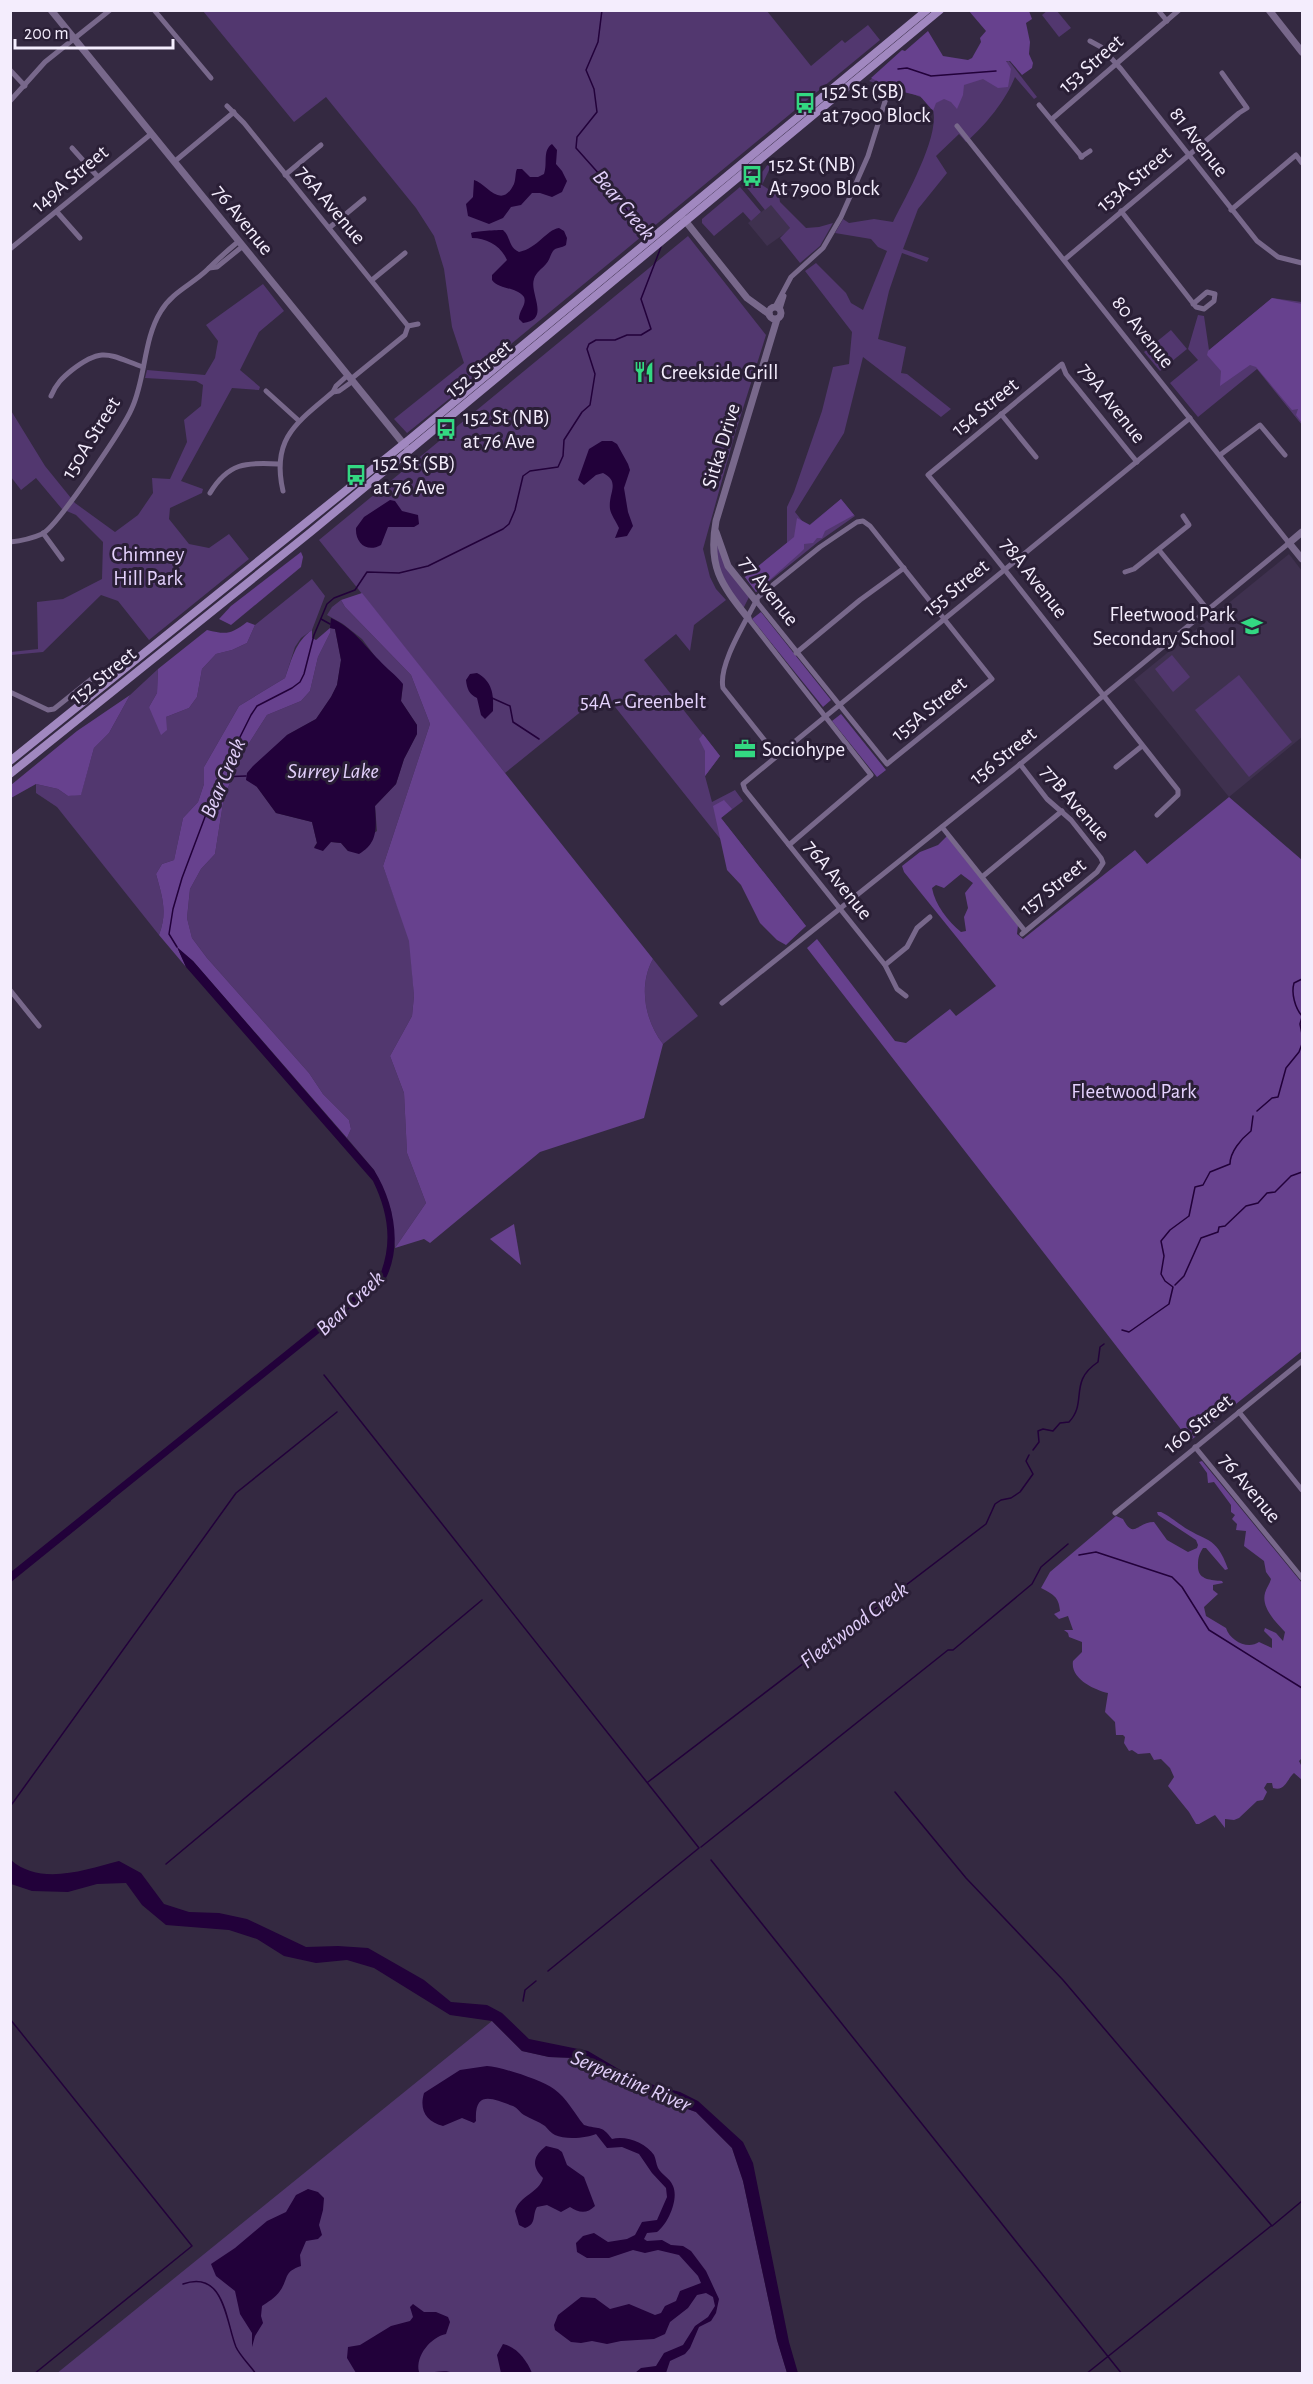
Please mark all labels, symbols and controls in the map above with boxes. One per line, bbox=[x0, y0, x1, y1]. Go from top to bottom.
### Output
scale bar bbox=[15, 12, 172, 50]
text: 200 m bbox=[24, 25, 69, 43]
street label: 153 Street bbox=[1055, 30, 1127, 97]
place label: 152 St (SB) at 7900 Block bbox=[822, 81, 931, 126]
bus stop icon: 152 St (SB) at 7900 Block bbox=[793, 91, 817, 115]
street label: 81 Avenue bbox=[1166, 103, 1232, 181]
street label: 149A Street bbox=[28, 141, 112, 217]
street label: 153A Street bbox=[1093, 142, 1175, 216]
place label: 152 St (NB) At 7900 Block bbox=[769, 154, 880, 199]
street label: 76A Avenue bbox=[292, 162, 370, 248]
bus stop icon: 152 St (NB) At 7900 Block bbox=[740, 164, 764, 188]
water label: Bear Creek bbox=[589, 166, 659, 244]
street label: 76 Avenue bbox=[209, 181, 277, 259]
street label: 80 Avenue bbox=[1108, 292, 1178, 372]
street label: 152 Street bbox=[442, 336, 516, 402]
street label: 79A Avenue bbox=[1074, 359, 1150, 447]
restaurant icon: Creekside Grill bbox=[632, 360, 656, 384]
place label: Creekside Grill bbox=[661, 362, 779, 383]
street label: 154 Street bbox=[948, 374, 1023, 440]
street label: 150A Street bbox=[58, 393, 124, 483]
street label: Sitka Drive bbox=[698, 401, 744, 491]
place label: 152 St (NB) at 76 Ave bbox=[463, 407, 550, 452]
bus stop icon: 152 St (NB) at 76 Ave bbox=[434, 417, 458, 441]
place label: 152 St (SB) at 76 Ave bbox=[373, 453, 456, 498]
bus stop icon: 152 St (SB) at 76 Ave bbox=[344, 463, 368, 487]
street label: 78A Avenue bbox=[996, 534, 1072, 622]
park label: Chimney Hill Park bbox=[112, 544, 185, 589]
street label: 77 Avenue bbox=[735, 552, 803, 630]
street label: 155 Street bbox=[919, 555, 993, 621]
place label: Fleetwood Park Secondary School bbox=[1093, 604, 1235, 649]
school or university icon: Fleetwood Park Secondary School bbox=[1240, 614, 1264, 638]
street label: 152 Street bbox=[66, 643, 140, 709]
street label: 155A Street bbox=[887, 672, 971, 745]
park label: 54A - Greenbelt bbox=[580, 691, 706, 712]
street label: 156 Street bbox=[966, 723, 1040, 789]
water label: Bear Creek bbox=[196, 735, 250, 821]
office icon: Sociohype bbox=[733, 737, 757, 761]
place label: Sociohype bbox=[762, 739, 845, 760]
water label: Surrey Lake bbox=[287, 760, 379, 782]
street label: 77B Avenue bbox=[1036, 761, 1114, 845]
street label: 76A Avenue bbox=[800, 836, 876, 924]
street label: 157 Street bbox=[1016, 854, 1090, 920]
park label: Fleetwood Park bbox=[1071, 1081, 1197, 1102]
water label: Bear Creek bbox=[312, 1266, 388, 1340]
street label: 160 Street bbox=[1160, 1390, 1236, 1458]
street label: 76 Avenue bbox=[1215, 1449, 1285, 1527]
water label: Fleetwood Creek bbox=[796, 1578, 912, 1672]
water label: Serpentine River bbox=[568, 2046, 695, 2117]

